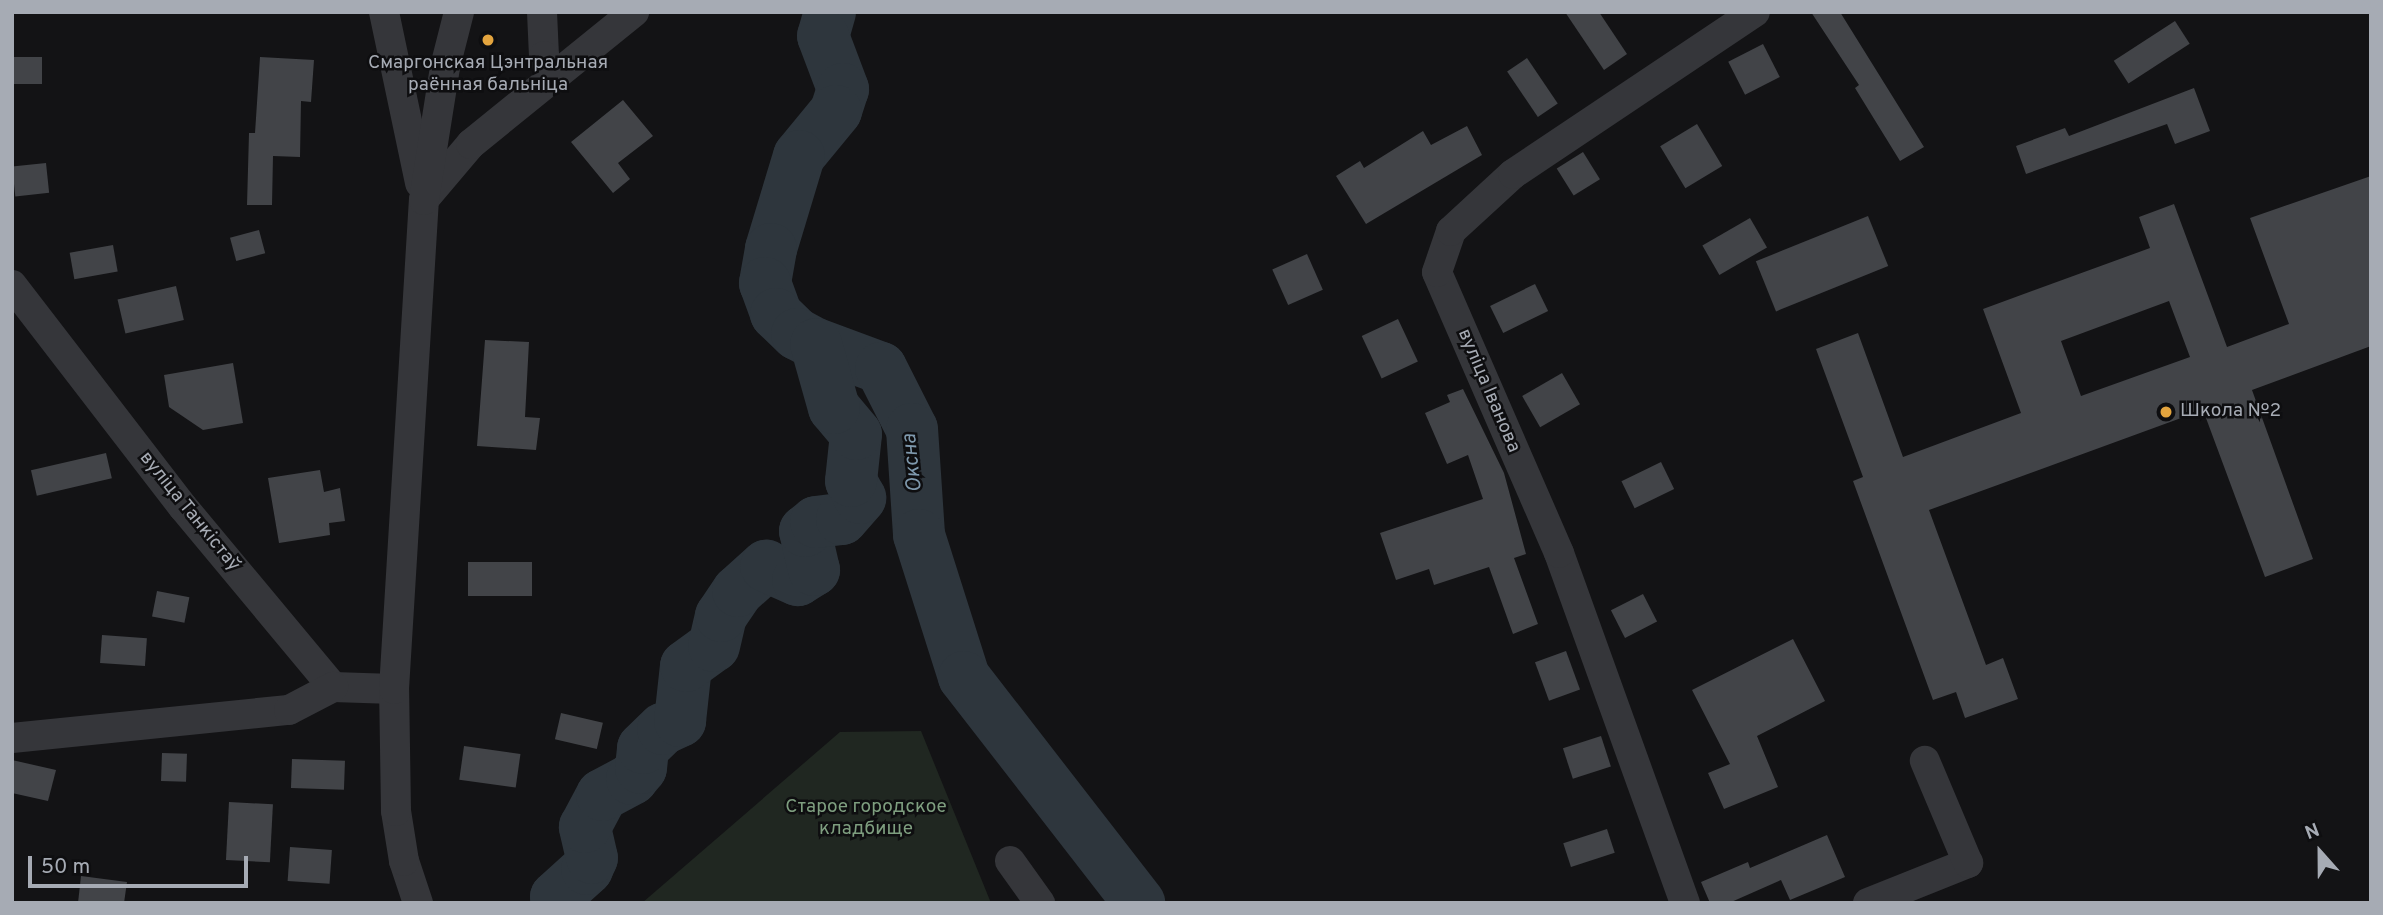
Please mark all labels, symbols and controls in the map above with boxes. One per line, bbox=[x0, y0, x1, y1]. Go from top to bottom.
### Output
marker: Смаргонская Цэнтральная раённая бальніца bbox=[478, 30, 498, 50]
place label: Смаргонская Цэнтральная раённая бальніца bbox=[368, 53, 608, 97]
street label: вуліца Іванова bbox=[1452, 326, 1524, 456]
place label: Школа №2 bbox=[2180, 401, 2281, 423]
marker: Школа №2 bbox=[2158, 404, 2174, 420]
water label: Оксна bbox=[897, 432, 929, 494]
street label: вуліца Танкістаў bbox=[133, 447, 245, 577]
park label: Старое городское кладбище bbox=[785, 797, 947, 841]
north arrow bbox=[2285, 817, 2355, 887]
text: N bbox=[2302, 819, 2323, 846]
scale bar bbox=[32, 842, 252, 886]
text: 50 m bbox=[41, 854, 90, 881]

